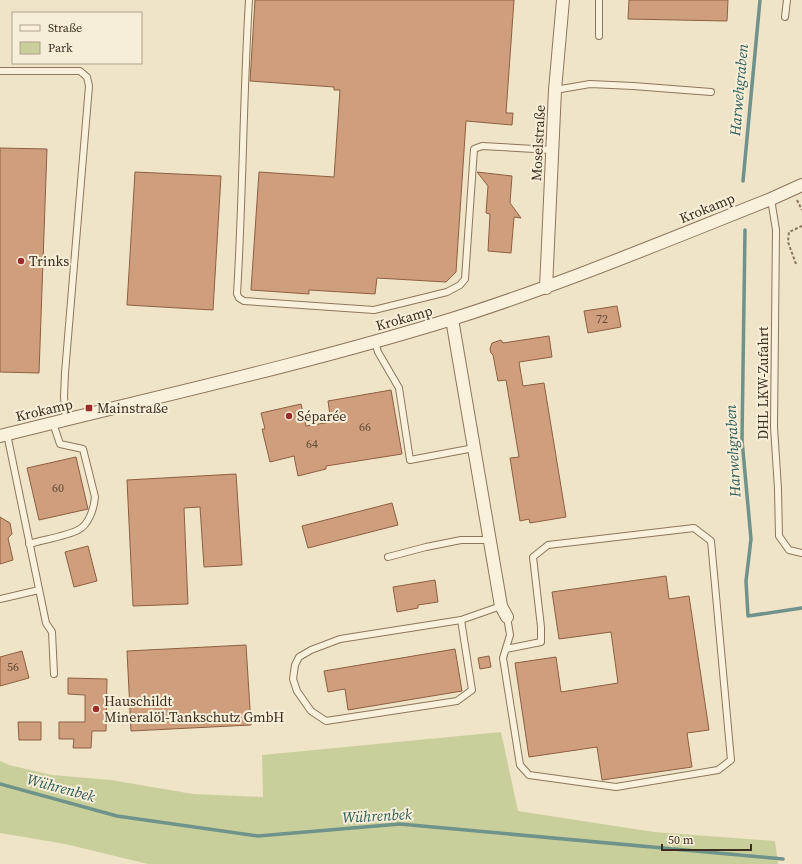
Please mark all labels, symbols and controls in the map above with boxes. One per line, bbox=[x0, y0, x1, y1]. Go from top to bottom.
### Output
legend bbox=[12, 12, 142, 64]
text: Straße bbox=[48, 20, 82, 36]
text: Park bbox=[48, 40, 73, 56]
water label: Harwehgraben bbox=[724, 42, 753, 138]
street label: Moselstraße bbox=[526, 104, 550, 182]
street label: Krokamp bbox=[676, 188, 738, 228]
place label: Trinks bbox=[29, 251, 69, 271]
marker: Trinks bbox=[16, 256, 26, 266]
street label: Krokamp bbox=[373, 300, 435, 336]
house number: 72 bbox=[596, 311, 608, 327]
street label: DHL LKW-Zufahrt bbox=[753, 326, 773, 440]
street label: Krokamp bbox=[14, 394, 74, 426]
place label: Mainstraße bbox=[97, 398, 168, 418]
marker: Mainstraße bbox=[84, 403, 94, 413]
water label: Harwehgraben bbox=[720, 404, 745, 499]
place label: Séparée bbox=[297, 406, 346, 426]
marker: Séparée bbox=[284, 411, 294, 421]
house number: 66 bbox=[359, 419, 371, 435]
house number: 64 bbox=[306, 436, 318, 452]
house number: 60 bbox=[52, 480, 64, 496]
house number: 56 bbox=[7, 659, 19, 675]
place label: Hauschildt Mineralöl-Tankschutz GmbH bbox=[104, 691, 284, 727]
marker: Hauschildt Mineralöl-Tankschutz GmbH bbox=[91, 704, 101, 714]
water label: Wührenbek bbox=[25, 768, 98, 807]
water label: Wührenbek bbox=[342, 803, 413, 828]
scale bar bbox=[662, 826, 751, 852]
text: 50 m bbox=[668, 832, 694, 848]

